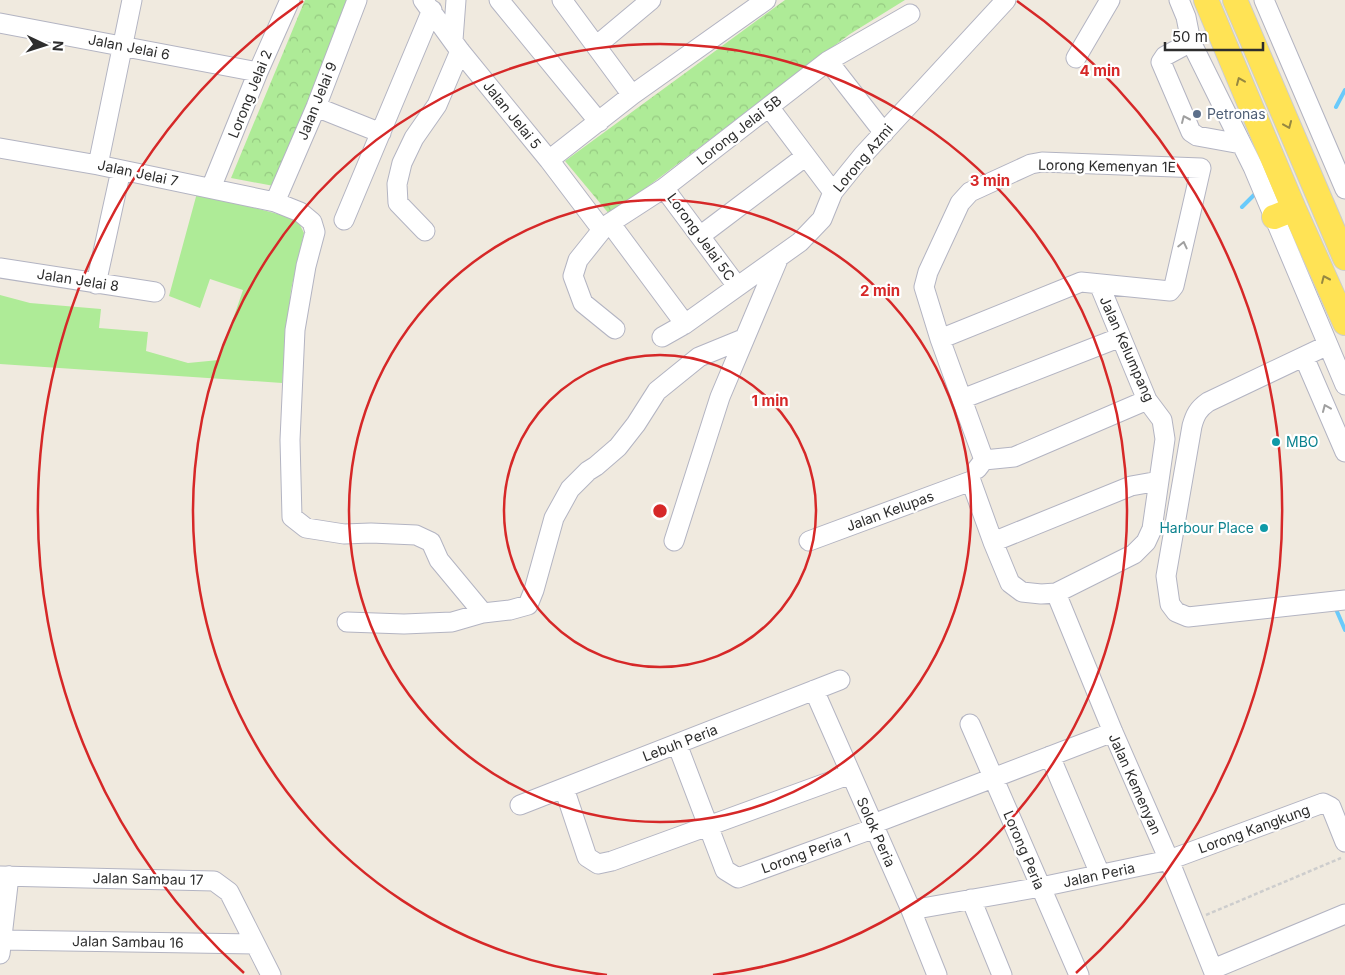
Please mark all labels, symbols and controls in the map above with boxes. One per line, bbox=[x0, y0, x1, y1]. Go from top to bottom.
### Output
north arrow bbox=[20, 20, 70, 70]
scale bar bbox=[1165, 20, 1262, 52]
text: 50 m bbox=[1172, 27, 1208, 46]
street label: Jalan Jelai 6 bbox=[87, 30, 171, 63]
text: N bbox=[50, 40, 67, 52]
street label: Lorong Jelai 2 bbox=[224, 47, 275, 140]
street label: Jalan Jelai 9 bbox=[293, 59, 340, 142]
text: 4 min bbox=[1080, 61, 1120, 80]
street label: Jalan Jelai 5 bbox=[480, 77, 545, 152]
one-way arrow bbox=[1236, 77, 1247, 86]
street label: Lorong Jelai 5B bbox=[693, 91, 784, 168]
place label: Petronas bbox=[1207, 105, 1266, 122]
marker: Petronas bbox=[1191, 108, 1203, 120]
one-way arrow bbox=[1181, 115, 1192, 124]
street label: Lorong Azmi bbox=[829, 120, 896, 195]
one-way arrow bbox=[1282, 120, 1293, 129]
street label: Jalan Jelai 7 bbox=[96, 156, 180, 189]
street label: Lorong Kemenyan 1E bbox=[1038, 156, 1176, 175]
text: 3 min bbox=[970, 171, 1010, 190]
street label: Lorong Jelai 5C bbox=[664, 190, 739, 284]
one-way arrow bbox=[1177, 240, 1188, 249]
street label: Jalan Jelai 8 bbox=[36, 265, 120, 294]
one-way arrow bbox=[1321, 275, 1332, 284]
text: 2 min bbox=[860, 281, 900, 300]
street label: Jalan Kelumpang bbox=[1097, 293, 1158, 404]
text: 1 min bbox=[751, 391, 789, 410]
one-way arrow bbox=[1321, 404, 1332, 413]
place label: MBO bbox=[1286, 433, 1319, 450]
marker: MBO bbox=[1270, 436, 1282, 448]
street label: Jalan Kelupas bbox=[844, 487, 936, 534]
centre of rings bbox=[651, 502, 669, 520]
place label: Harbour Place bbox=[1159, 519, 1254, 536]
marker: Harbour Place bbox=[1258, 522, 1270, 534]
street label: Lebuh Peria bbox=[640, 720, 720, 765]
street label: Jalan Kemenyan bbox=[1106, 731, 1165, 837]
street label: Solok Peria bbox=[854, 794, 899, 869]
street label: Lorong Kangkung bbox=[1196, 800, 1312, 857]
street label: Lorong Peria bbox=[1000, 808, 1049, 892]
street label: Lorong Peria 1 bbox=[759, 828, 853, 877]
street label: Jalan Peria bbox=[1061, 859, 1136, 890]
street label: Jalan Sambau 17 bbox=[92, 869, 204, 888]
street label: Jalan Sambau 16 bbox=[72, 932, 184, 951]

